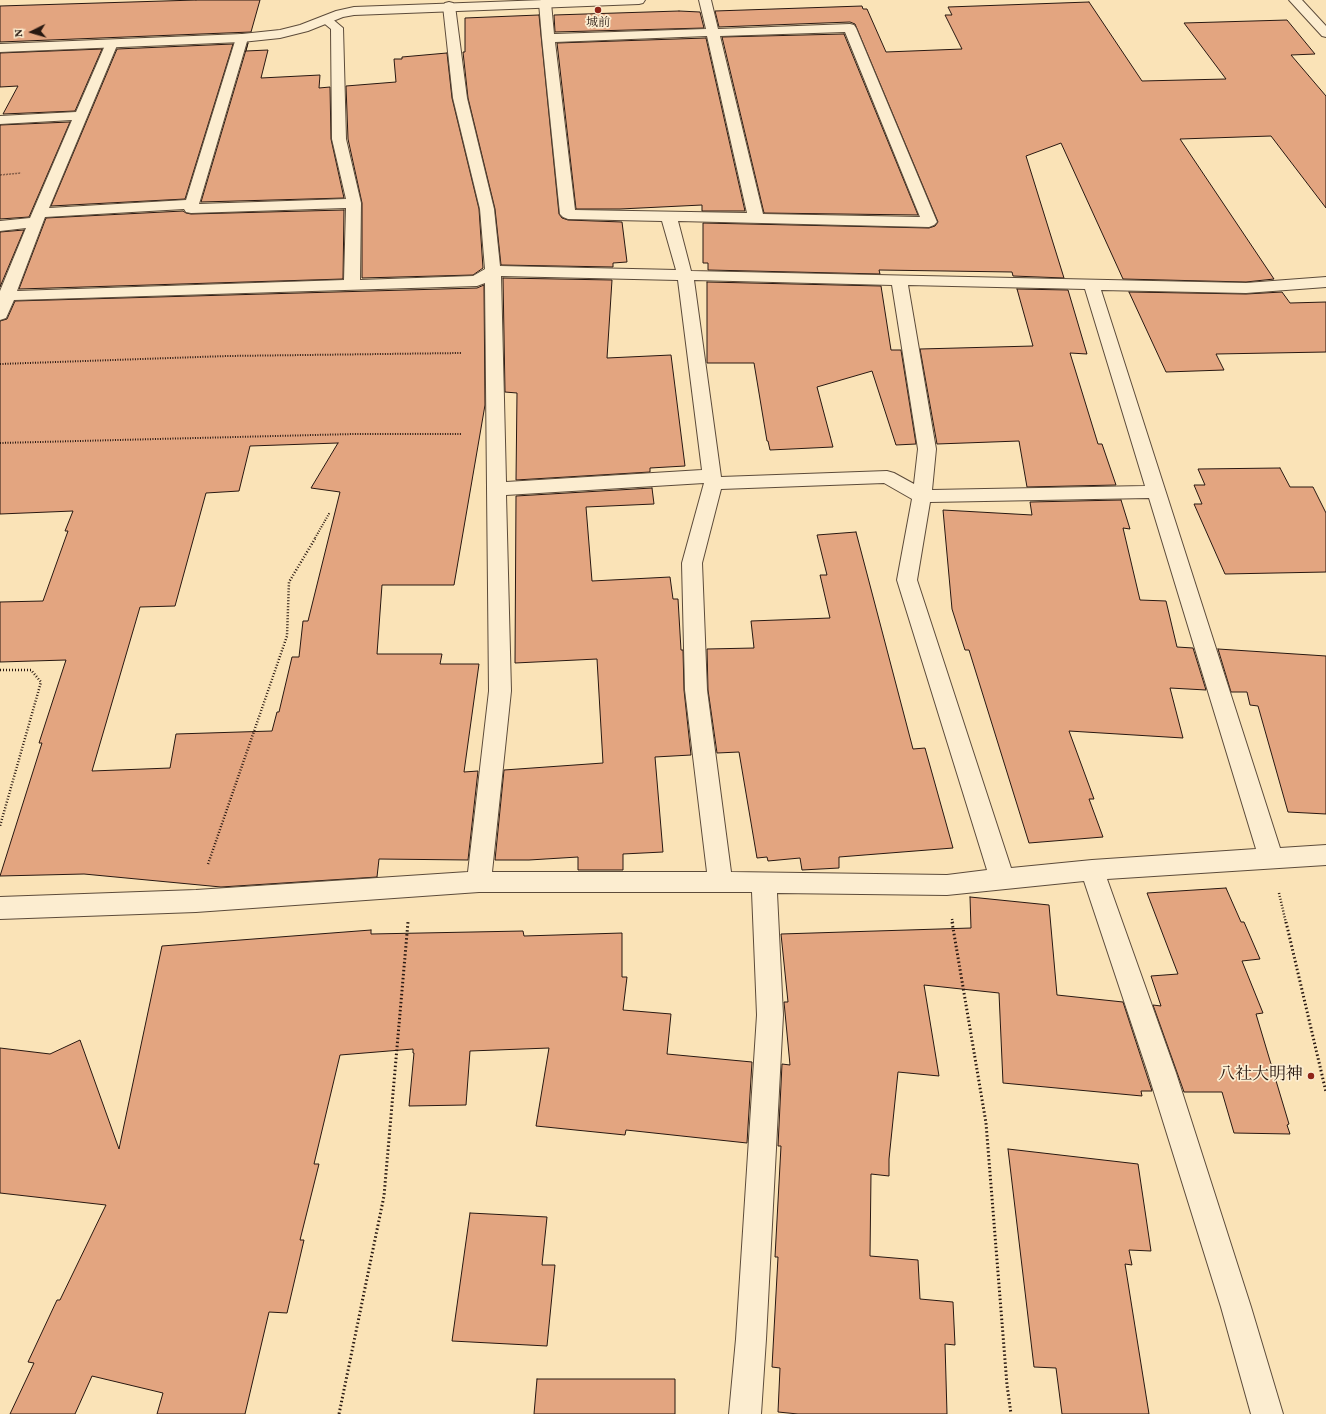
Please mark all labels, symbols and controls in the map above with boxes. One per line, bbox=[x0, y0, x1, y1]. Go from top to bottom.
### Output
marker: 城前 bbox=[593, 5, 603, 15]
north arrow bbox=[12, 12, 52, 52]
place label: 城前 bbox=[586, 17, 610, 31]
text: N bbox=[12, 28, 27, 38]
place label: 八社大明神 bbox=[1218, 1066, 1303, 1086]
marker: 八社大明神 bbox=[1306, 1071, 1316, 1081]

